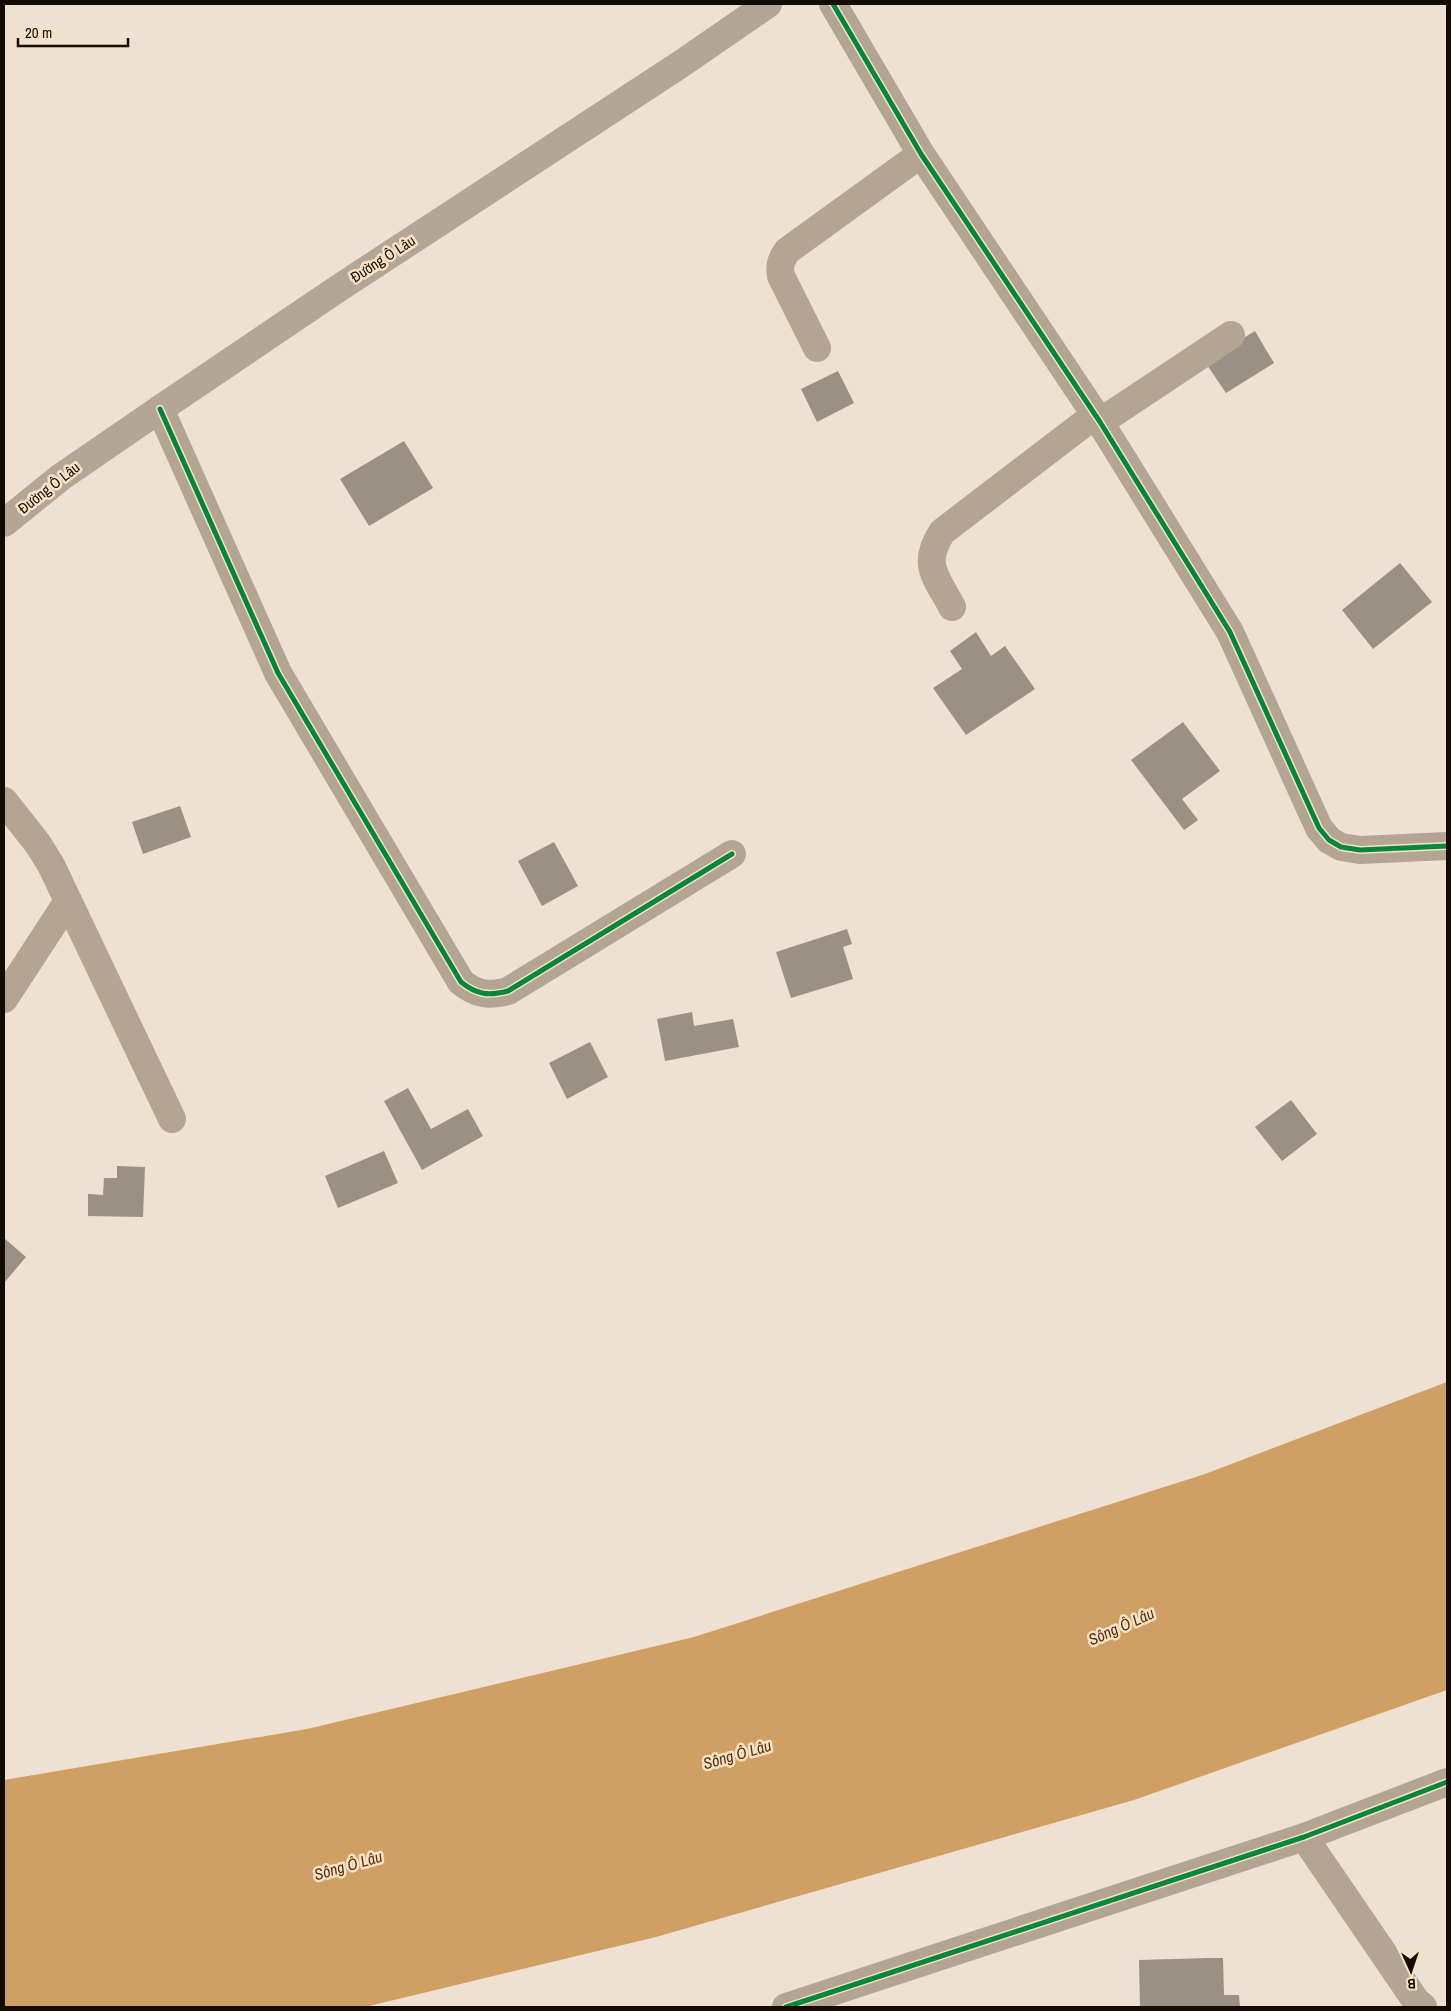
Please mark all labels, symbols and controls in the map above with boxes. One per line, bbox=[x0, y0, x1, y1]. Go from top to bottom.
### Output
scale bar bbox=[18, 15, 128, 47]
text: 20 m bbox=[25, 22, 52, 43]
street label: Đường Ô Lâu bbox=[346, 230, 419, 287]
street label: Đường Ô Lâu bbox=[13, 457, 84, 518]
water label: Sông Ô Lâu bbox=[1085, 1602, 1157, 1650]
water label: Sông Ô Lâu bbox=[700, 1734, 774, 1774]
water label: Sông Ô Lâu bbox=[311, 1845, 385, 1885]
north arrow bbox=[1386, 1946, 1436, 1996]
text: B bbox=[1407, 1975, 1416, 1993]

